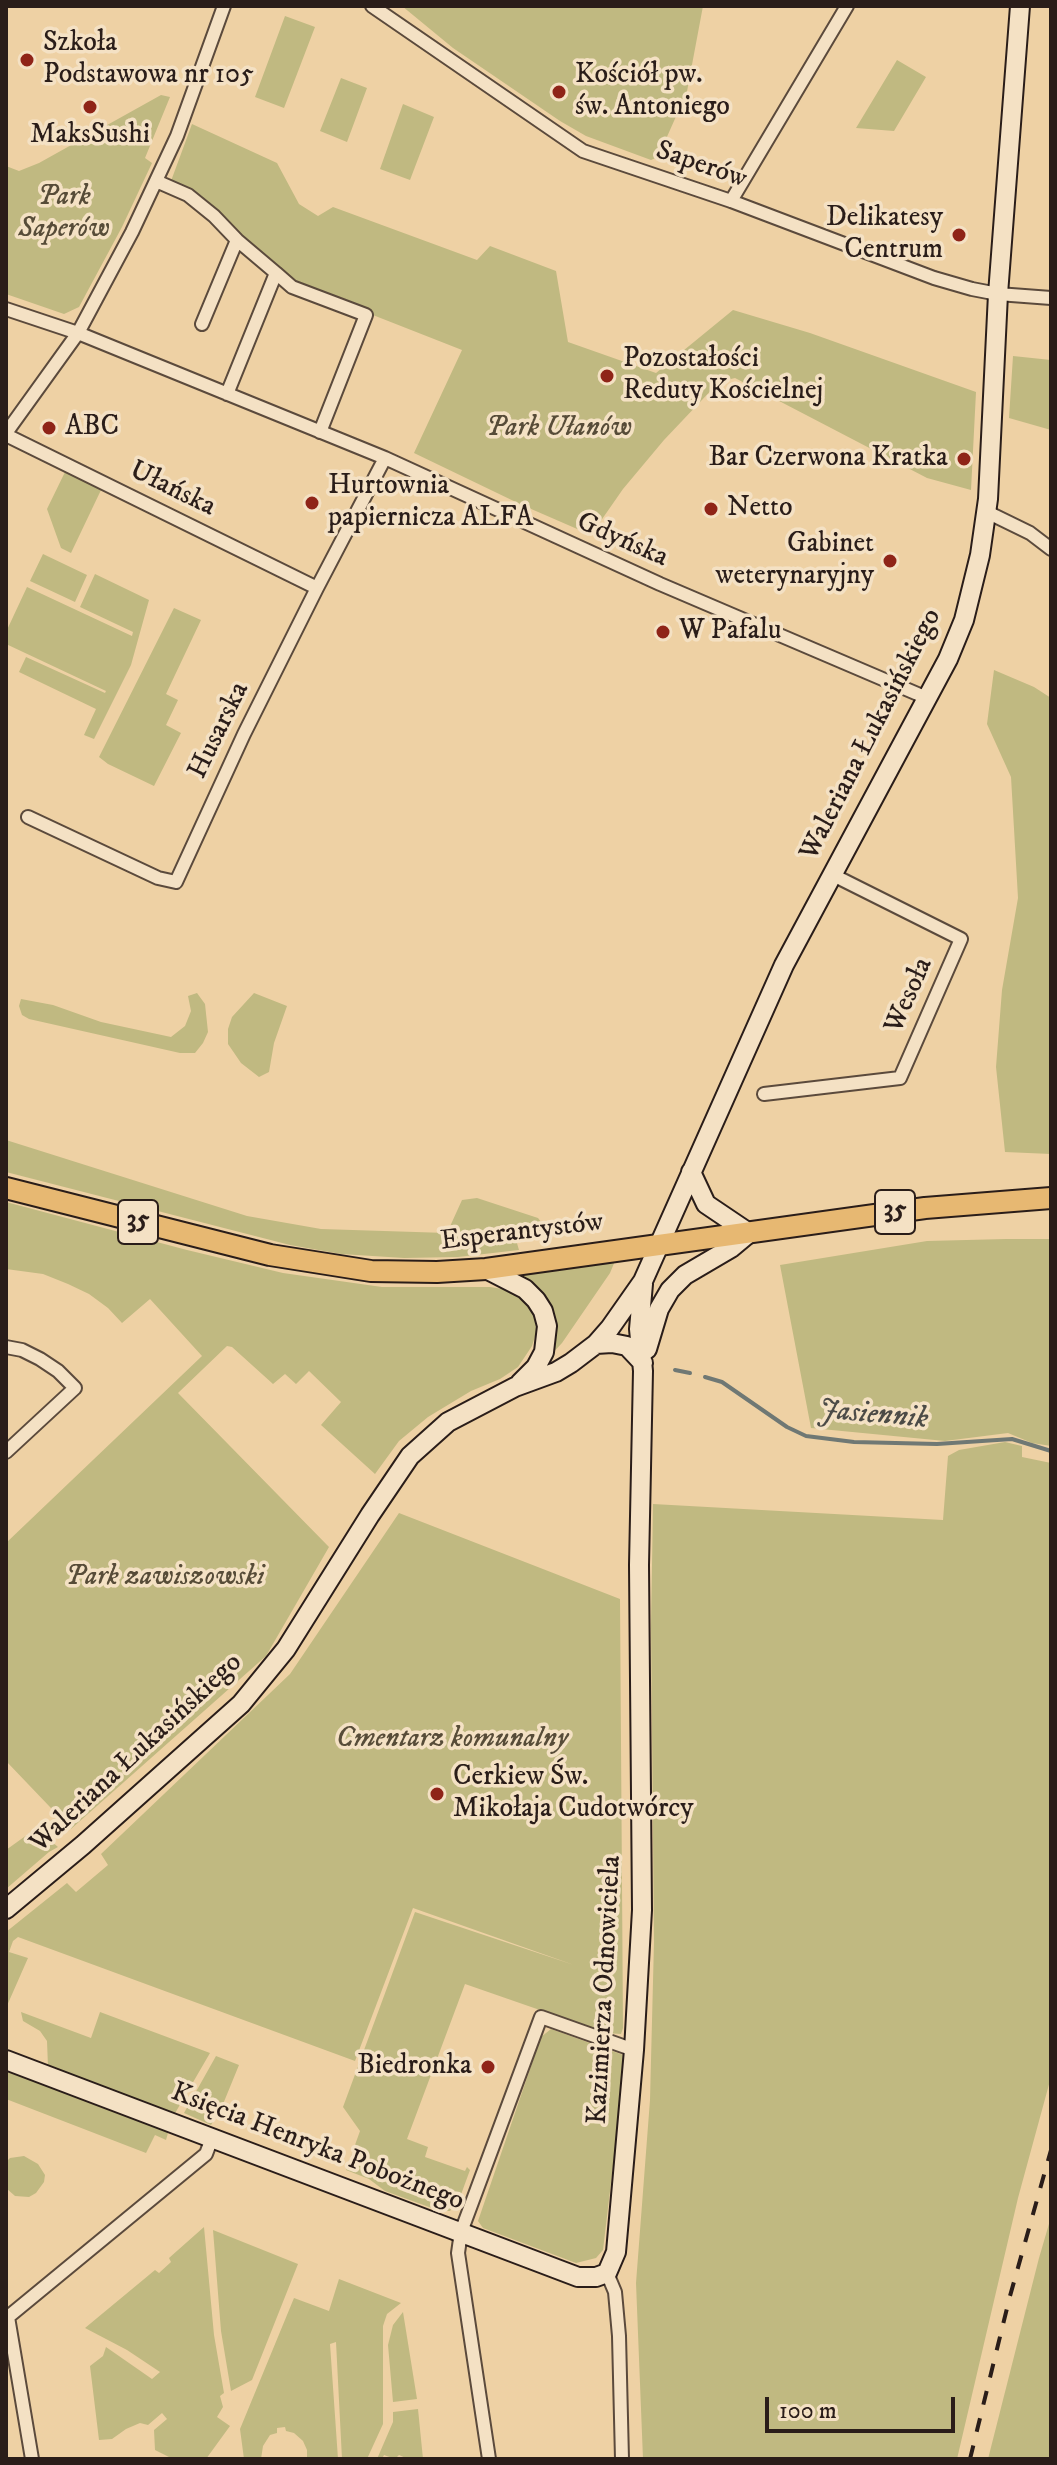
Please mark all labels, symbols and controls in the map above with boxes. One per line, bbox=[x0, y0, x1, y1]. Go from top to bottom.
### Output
place label: Szkoła Podstawowa nr 105 bbox=[43, 27, 254, 93]
marker: Szkoła Podstawowa nr 105 bbox=[18, 51, 36, 69]
place label: Kościół pw. św. Antoniego bbox=[575, 59, 730, 125]
marker: Kościół pw. św. Antoniego bbox=[550, 83, 568, 101]
marker: MaksSushi bbox=[81, 98, 99, 116]
place label: MaksSushi bbox=[30, 119, 150, 153]
street label: Saperów bbox=[651, 135, 751, 197]
park label: Park Saperów bbox=[18, 181, 110, 247]
place label: Delikatesy Centrum bbox=[826, 202, 943, 268]
marker: Delikatesy Centrum bbox=[950, 226, 968, 244]
place label: Pozostałości Reduty Kościelnej bbox=[623, 343, 823, 409]
marker: Pozostałości Reduty Kościelnej bbox=[598, 367, 616, 385]
place label: ABC bbox=[65, 411, 119, 445]
park label: Park Ułanów bbox=[486, 412, 632, 446]
marker: ABC bbox=[40, 419, 58, 437]
place label: Bar Czerwona Kratka bbox=[708, 442, 948, 476]
marker: Bar Czerwona Kratka bbox=[955, 450, 973, 468]
street label: Ułańska bbox=[123, 455, 221, 525]
place label: Hurtownia papiernicza ALFA bbox=[328, 470, 533, 536]
place label: Netto bbox=[727, 492, 793, 526]
marker: Hurtownia papiernicza ALFA bbox=[303, 494, 321, 512]
marker: Netto bbox=[702, 500, 720, 518]
street label: Gdyńska bbox=[571, 506, 673, 576]
place label: Gabinet weterynaryjny bbox=[716, 528, 874, 594]
marker: Gabinet weterynaryjny bbox=[881, 552, 899, 570]
street label: Waleriana Łukasińskiego bbox=[794, 604, 950, 866]
place label: W Pafalu bbox=[679, 615, 781, 649]
marker: W Pafalu bbox=[654, 623, 672, 641]
street label: Husarska bbox=[182, 677, 258, 785]
street label: Wesoła bbox=[879, 953, 941, 1039]
road number: 35 bbox=[875, 1190, 915, 1234]
road number: 35 bbox=[118, 1200, 158, 1244]
street label: Esperantystów bbox=[439, 1206, 605, 1260]
water label: Jasiennik bbox=[816, 1393, 930, 1439]
park label: Park zawiszowski bbox=[66, 1561, 264, 1595]
street label: Waleriana Łukasińskiego bbox=[24, 1647, 250, 1861]
park label: Cmentarz komunalny bbox=[336, 1723, 568, 1757]
place label: Cerkiew Św. Mikołaja Cudotwórcy bbox=[453, 1761, 694, 1827]
marker: Cerkiew Św. Mikołaja Cudotwórcy bbox=[428, 1785, 446, 1803]
street label: Kazimierza Odnowiciela bbox=[582, 1855, 630, 2125]
place label: Biedronka bbox=[357, 2050, 472, 2084]
marker: Biedronka bbox=[479, 2058, 497, 2076]
street label: Księcia Henryka Pobożnego bbox=[166, 2077, 468, 2219]
scale bar bbox=[769, 2381, 959, 2431]
text: 100 m bbox=[779, 2396, 837, 2426]

